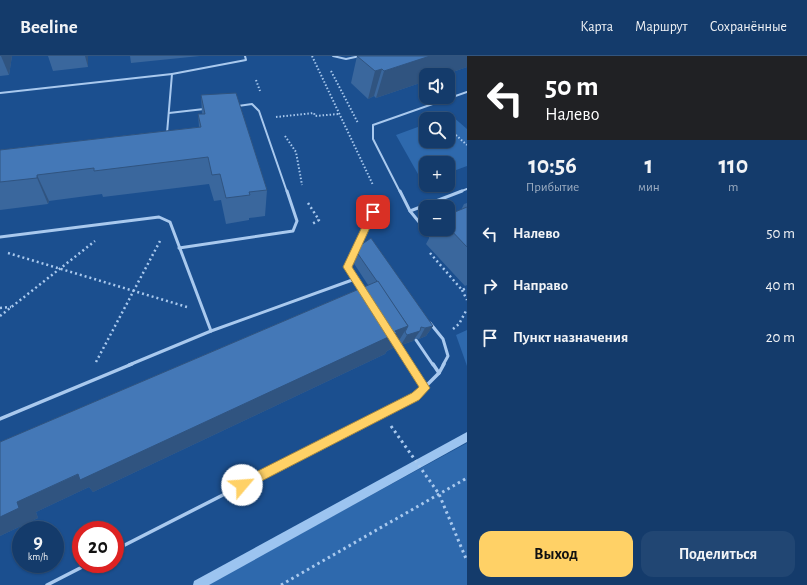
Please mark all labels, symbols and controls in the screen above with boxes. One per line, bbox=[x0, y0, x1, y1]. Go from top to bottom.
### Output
text: Beeline bbox=[20, 18, 78, 37]
text: Карта bbox=[580, 20, 613, 34]
text: Маршрут bbox=[635, 20, 688, 34]
text: Сохранённые bbox=[710, 20, 787, 34]
map controls bbox=[419, 68, 455, 236]
button: sound bbox=[419, 68, 455, 104]
icon: left bbox=[479, 72, 531, 124]
text: 50 m bbox=[545, 73, 599, 101]
text: Налево bbox=[545, 106, 599, 124]
button: search bbox=[419, 112, 455, 148]
text: 10:56 bbox=[528, 154, 577, 178]
text: 1 bbox=[645, 154, 653, 178]
text: 110 bbox=[718, 154, 748, 178]
button: + bbox=[419, 156, 455, 192]
text: Прибытие bbox=[526, 181, 579, 194]
text: мин bbox=[638, 181, 660, 194]
text: m bbox=[728, 181, 739, 194]
pin bbox=[356, 195, 390, 229]
button: − bbox=[419, 200, 455, 236]
icon: arrive bbox=[362, 201, 384, 223]
icon: left bbox=[479, 223, 501, 245]
text: Налево bbox=[513, 226, 560, 241]
text: 50 m bbox=[766, 226, 795, 241]
icon: right bbox=[479, 275, 501, 297]
text: Направо bbox=[513, 278, 568, 293]
text: 40 m bbox=[765, 278, 795, 293]
icon: arrive bbox=[479, 327, 501, 349]
text: Пункт назначения bbox=[513, 330, 628, 345]
text: 20 m bbox=[766, 330, 795, 345]
position arrow bbox=[221, 464, 263, 506]
speed limit sign: 20 bbox=[72, 521, 124, 573]
button: Выход bbox=[479, 531, 633, 577]
button: Поделиться bbox=[641, 531, 795, 577]
text: 9 bbox=[33, 532, 43, 552]
text: km/h bbox=[28, 552, 48, 562]

